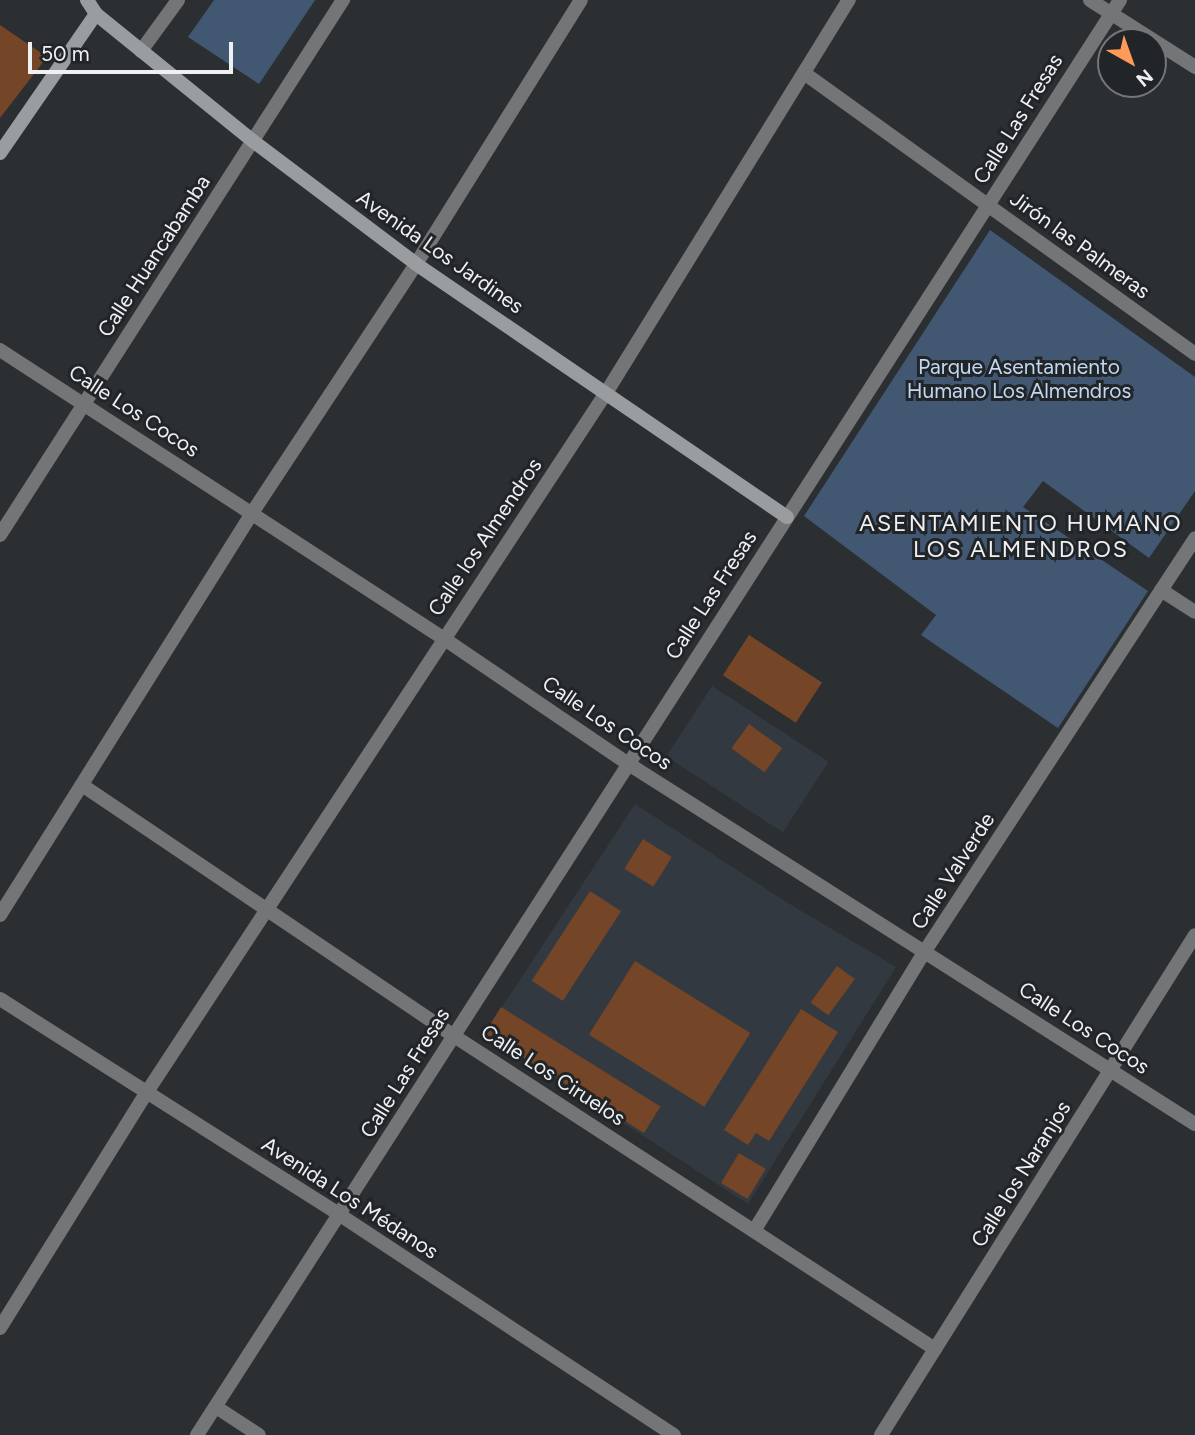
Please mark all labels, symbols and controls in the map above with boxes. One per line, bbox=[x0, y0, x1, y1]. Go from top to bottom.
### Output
scale bar bbox=[32, 28, 236, 72]
north arrow bbox=[1097, 28, 1167, 98]
text: 50 m bbox=[41, 41, 90, 66]
street label: Calle Las Fresas bbox=[968, 49, 1068, 189]
text: N bbox=[1132, 64, 1158, 91]
street label: Calle Huancabamba bbox=[92, 170, 216, 342]
street label: Avenida Los Jardines bbox=[352, 185, 528, 319]
street label: Jirón las Palmeras bbox=[1005, 186, 1155, 304]
park label: Parque Asentamiento Humano Los Almendros bbox=[907, 354, 1131, 404]
street label: Calle Los Cocos bbox=[64, 359, 204, 463]
street label: Calle los Almendros bbox=[423, 453, 547, 621]
district label: ASENTAMIENTO HUMANO LOS ALMENDROS bbox=[862, 509, 1180, 563]
street label: Calle Las Fresas bbox=[660, 526, 762, 664]
street label: Calle Los Cocos bbox=[538, 670, 676, 776]
street label: Calle Valverde bbox=[906, 808, 1000, 934]
street label: Calle Los Cocos bbox=[1014, 976, 1154, 1080]
street label: Calle Las Fresas bbox=[355, 1003, 455, 1143]
street label: Calle Los Ciruelos bbox=[476, 1019, 630, 1131]
street label: Calle los Naranjos bbox=[966, 1096, 1076, 1252]
street label: Avenida Los Médanos bbox=[257, 1132, 443, 1264]

